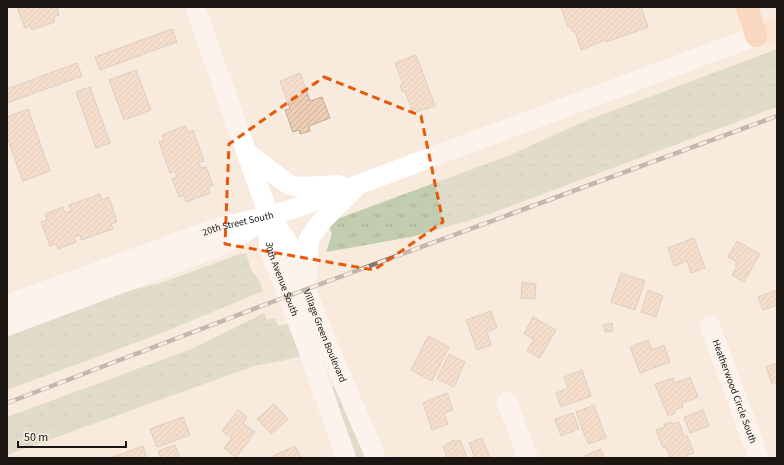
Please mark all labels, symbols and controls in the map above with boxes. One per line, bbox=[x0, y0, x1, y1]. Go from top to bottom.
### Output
street label: 20th Street South bbox=[200, 208, 275, 240]
street label: 30th Avenue South bbox=[262, 242, 302, 318]
street label: Village Green Boulevard bbox=[300, 287, 350, 385]
street label: Heatherwood Circle South bbox=[709, 338, 760, 446]
scale bar bbox=[18, 423, 126, 449]
text: 50 m bbox=[24, 429, 48, 446]

